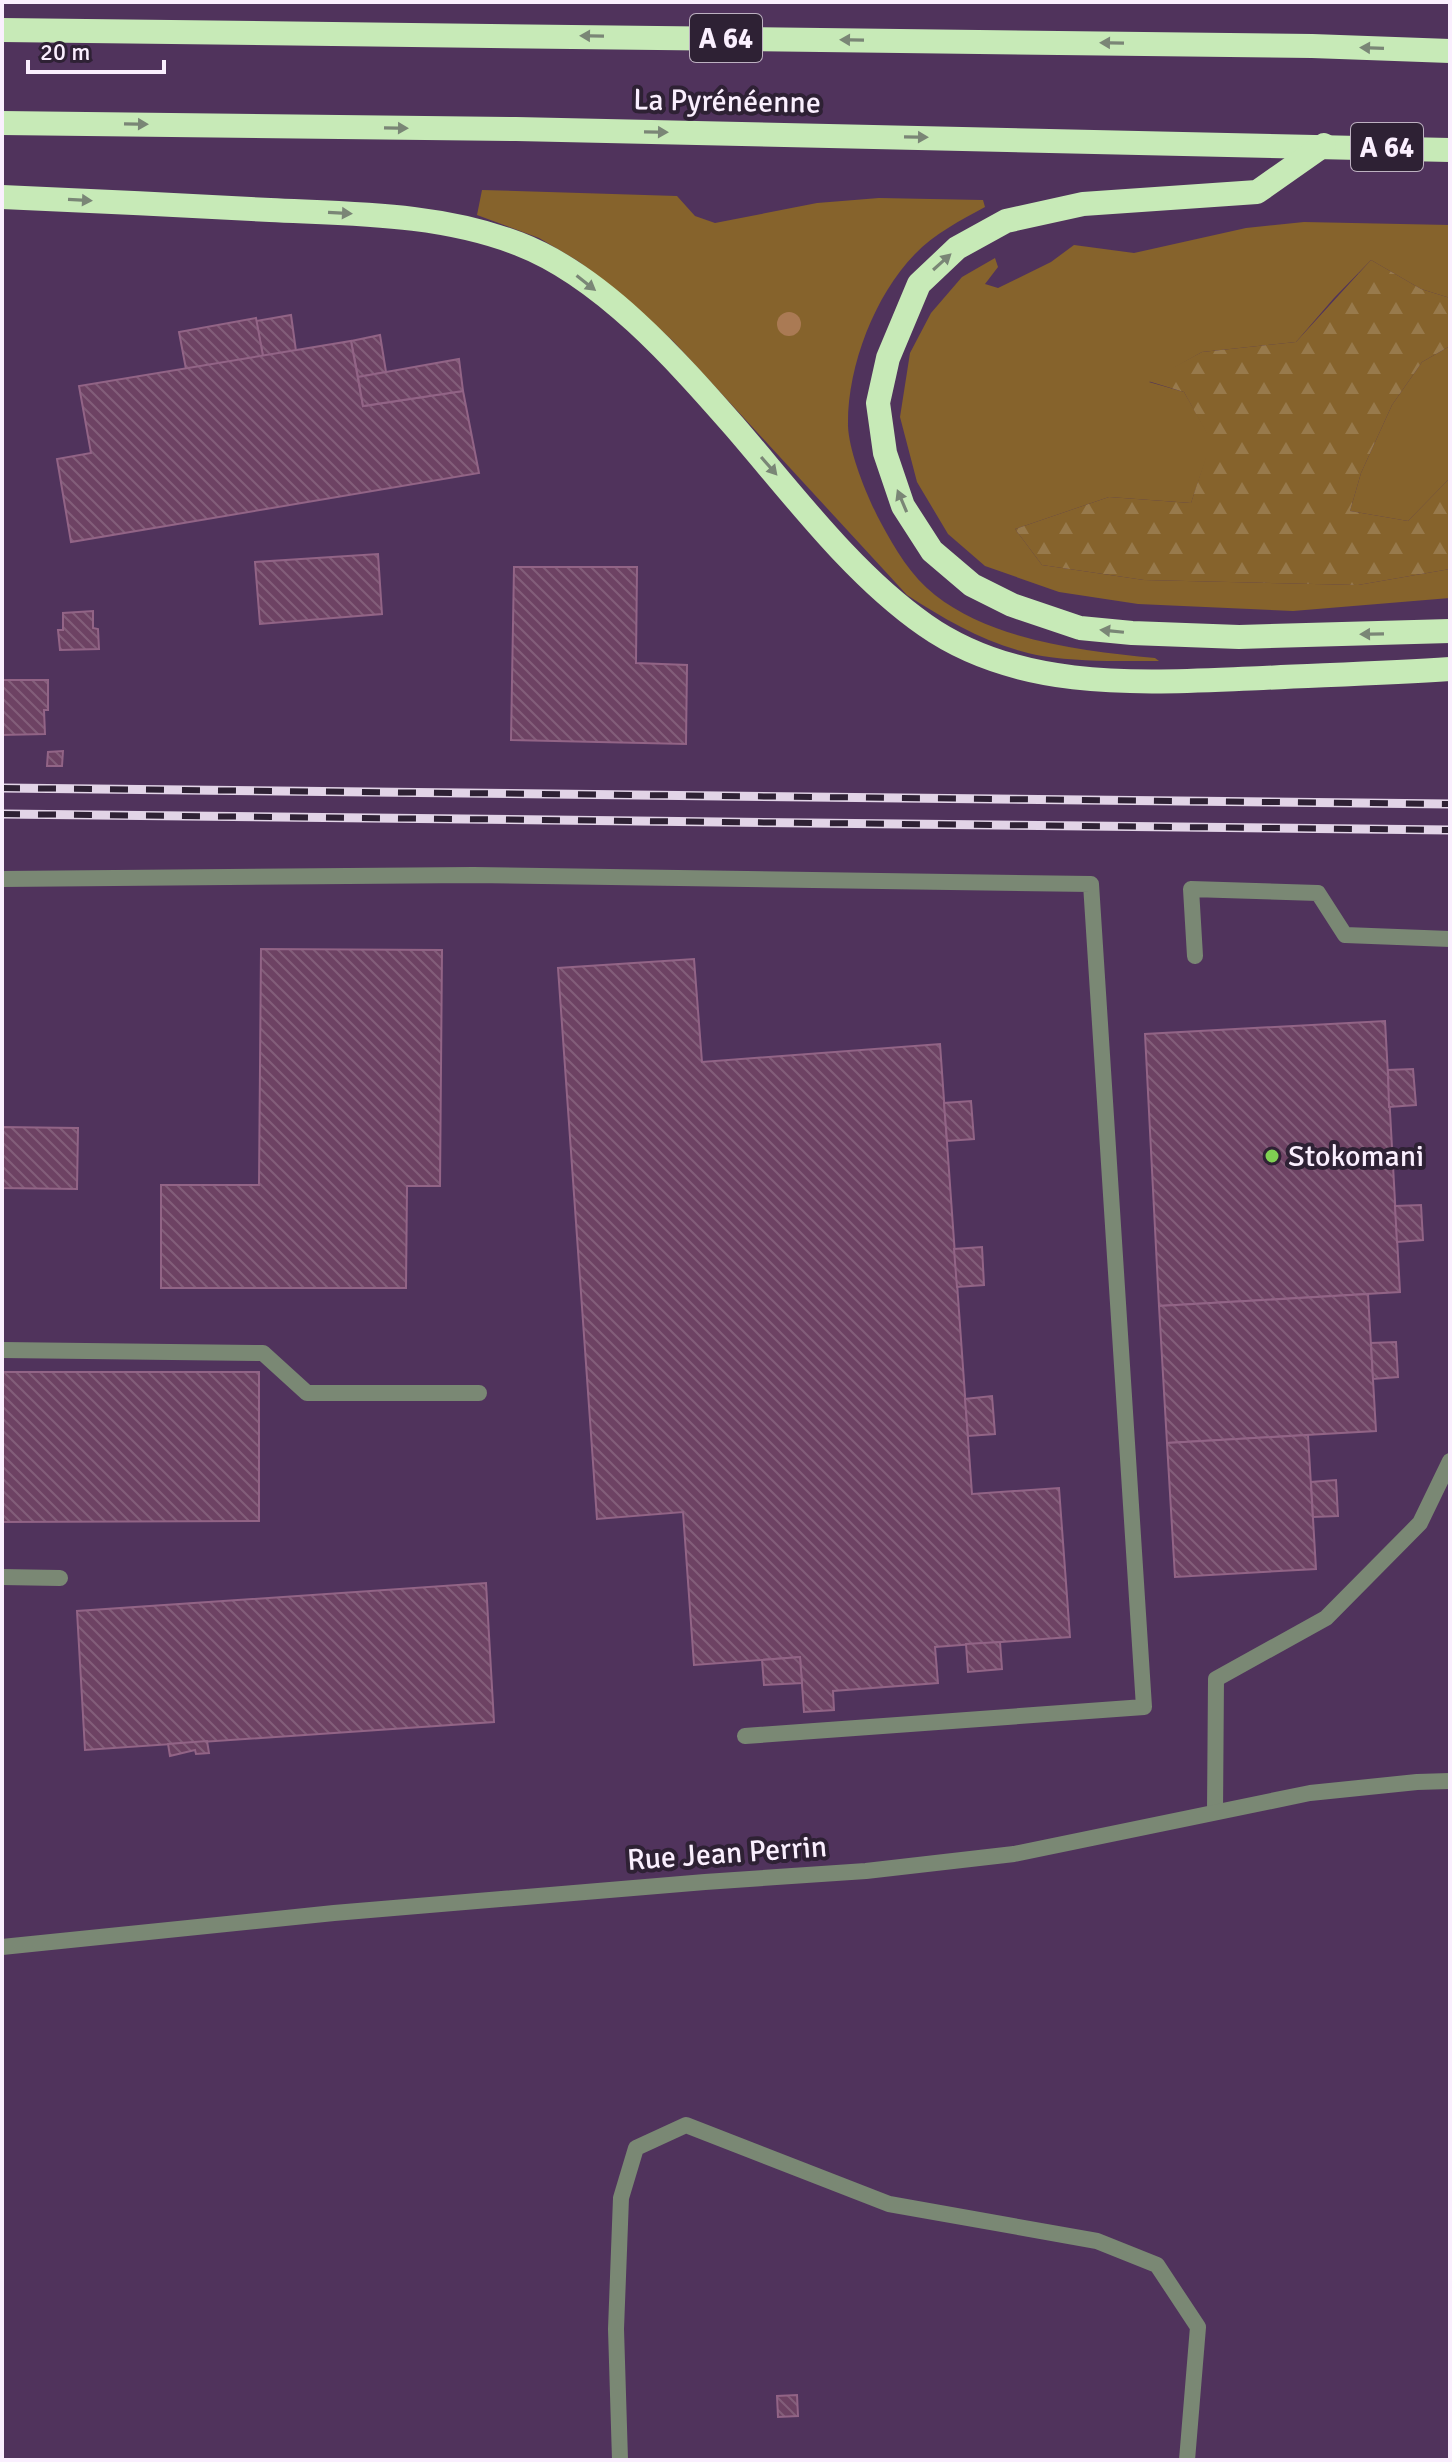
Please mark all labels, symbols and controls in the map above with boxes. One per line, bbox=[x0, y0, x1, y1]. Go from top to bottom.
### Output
road number: A 64 bbox=[690, 14, 762, 62]
scale bar bbox=[28, 24, 164, 74]
one-way arrow bbox=[579, 30, 604, 42]
one-way arrow bbox=[839, 33, 864, 46]
text: 20 m bbox=[40, 37, 90, 67]
one-way arrow bbox=[1099, 37, 1124, 49]
one-way arrow bbox=[1359, 41, 1384, 54]
street label: La Pyrénéenne bbox=[633, 81, 821, 122]
one-way arrow bbox=[124, 118, 149, 131]
one-way arrow bbox=[384, 121, 409, 134]
road number: A 64 bbox=[1351, 123, 1423, 171]
one-way arrow bbox=[644, 126, 669, 138]
one-way arrow bbox=[904, 131, 929, 143]
one-way arrow bbox=[68, 194, 93, 207]
one-way arrow bbox=[328, 207, 353, 220]
one-way arrow bbox=[932, 254, 951, 272]
one-way arrow bbox=[576, 274, 596, 290]
one-way arrow bbox=[759, 457, 777, 476]
one-way arrow bbox=[896, 489, 909, 513]
one-way arrow bbox=[1099, 625, 1124, 638]
one-way arrow bbox=[1359, 628, 1384, 641]
place label: Stokomani bbox=[1288, 1138, 1424, 1175]
marker: Stokomani bbox=[1263, 1147, 1281, 1165]
street label: Rue Jean Perrin bbox=[626, 1828, 828, 1879]

